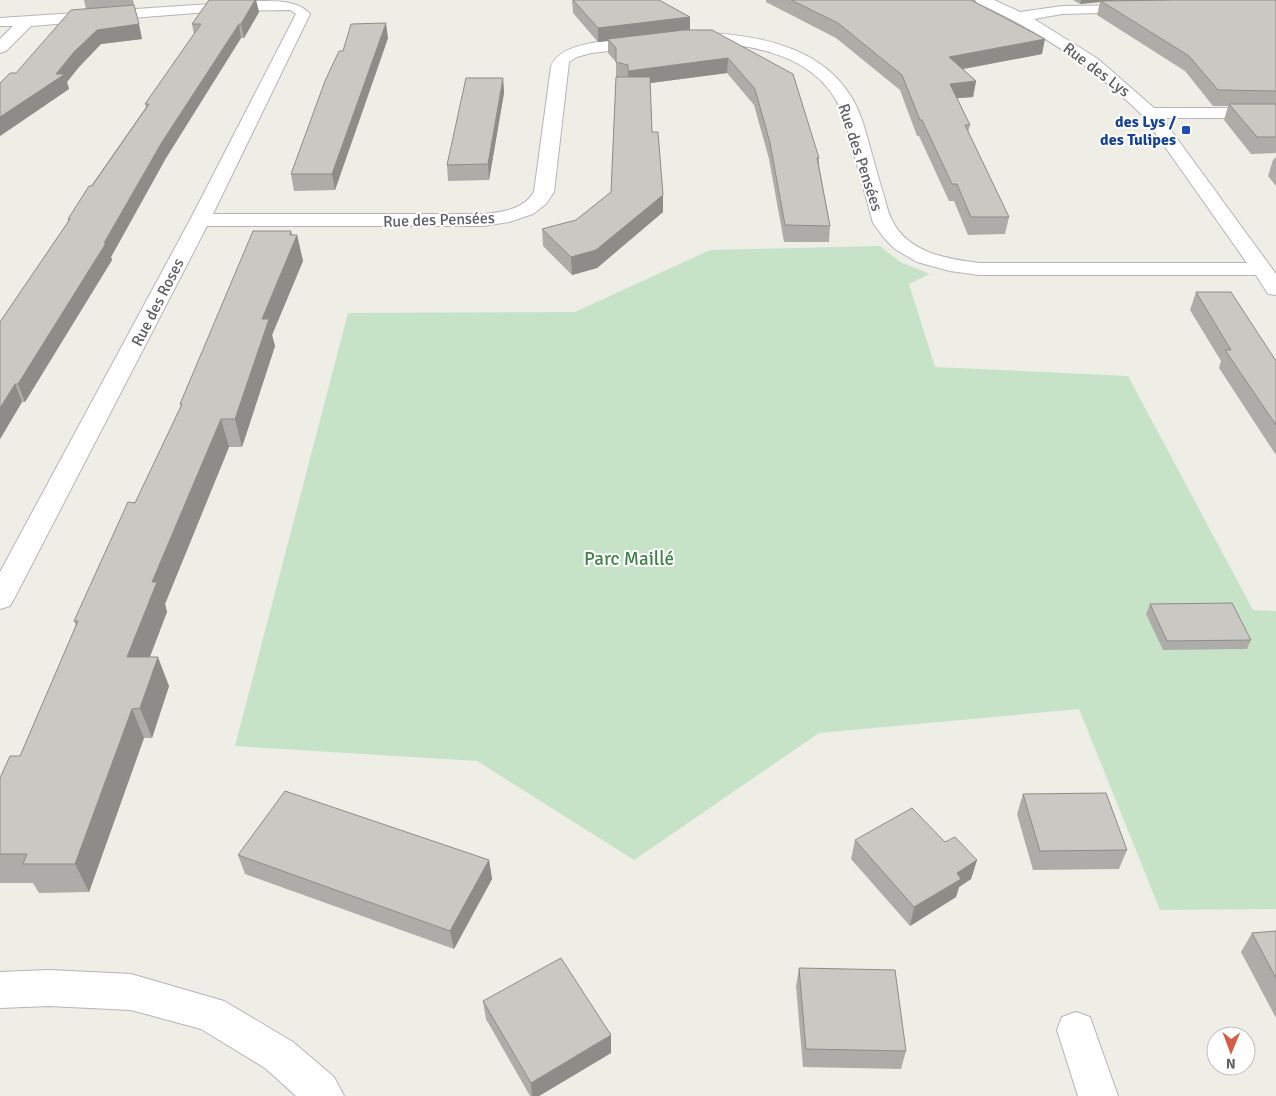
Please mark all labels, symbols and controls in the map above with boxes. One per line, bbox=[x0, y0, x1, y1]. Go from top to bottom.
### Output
street label: Rue des Lys bbox=[1059, 38, 1134, 101]
street label: Rue des Pensées bbox=[833, 101, 887, 214]
place label: des Lys / des Tulipes bbox=[1100, 112, 1177, 150]
marker: des Lys / des Tulipes bbox=[1180, 124, 1192, 136]
street label: Rue des Pensées bbox=[383, 208, 495, 232]
street label: Rue des Roses bbox=[127, 255, 189, 350]
park label: Parc Maillé bbox=[584, 547, 674, 571]
north arrow bbox=[1206, 1026, 1256, 1076]
text: N bbox=[1226, 1055, 1236, 1072]

